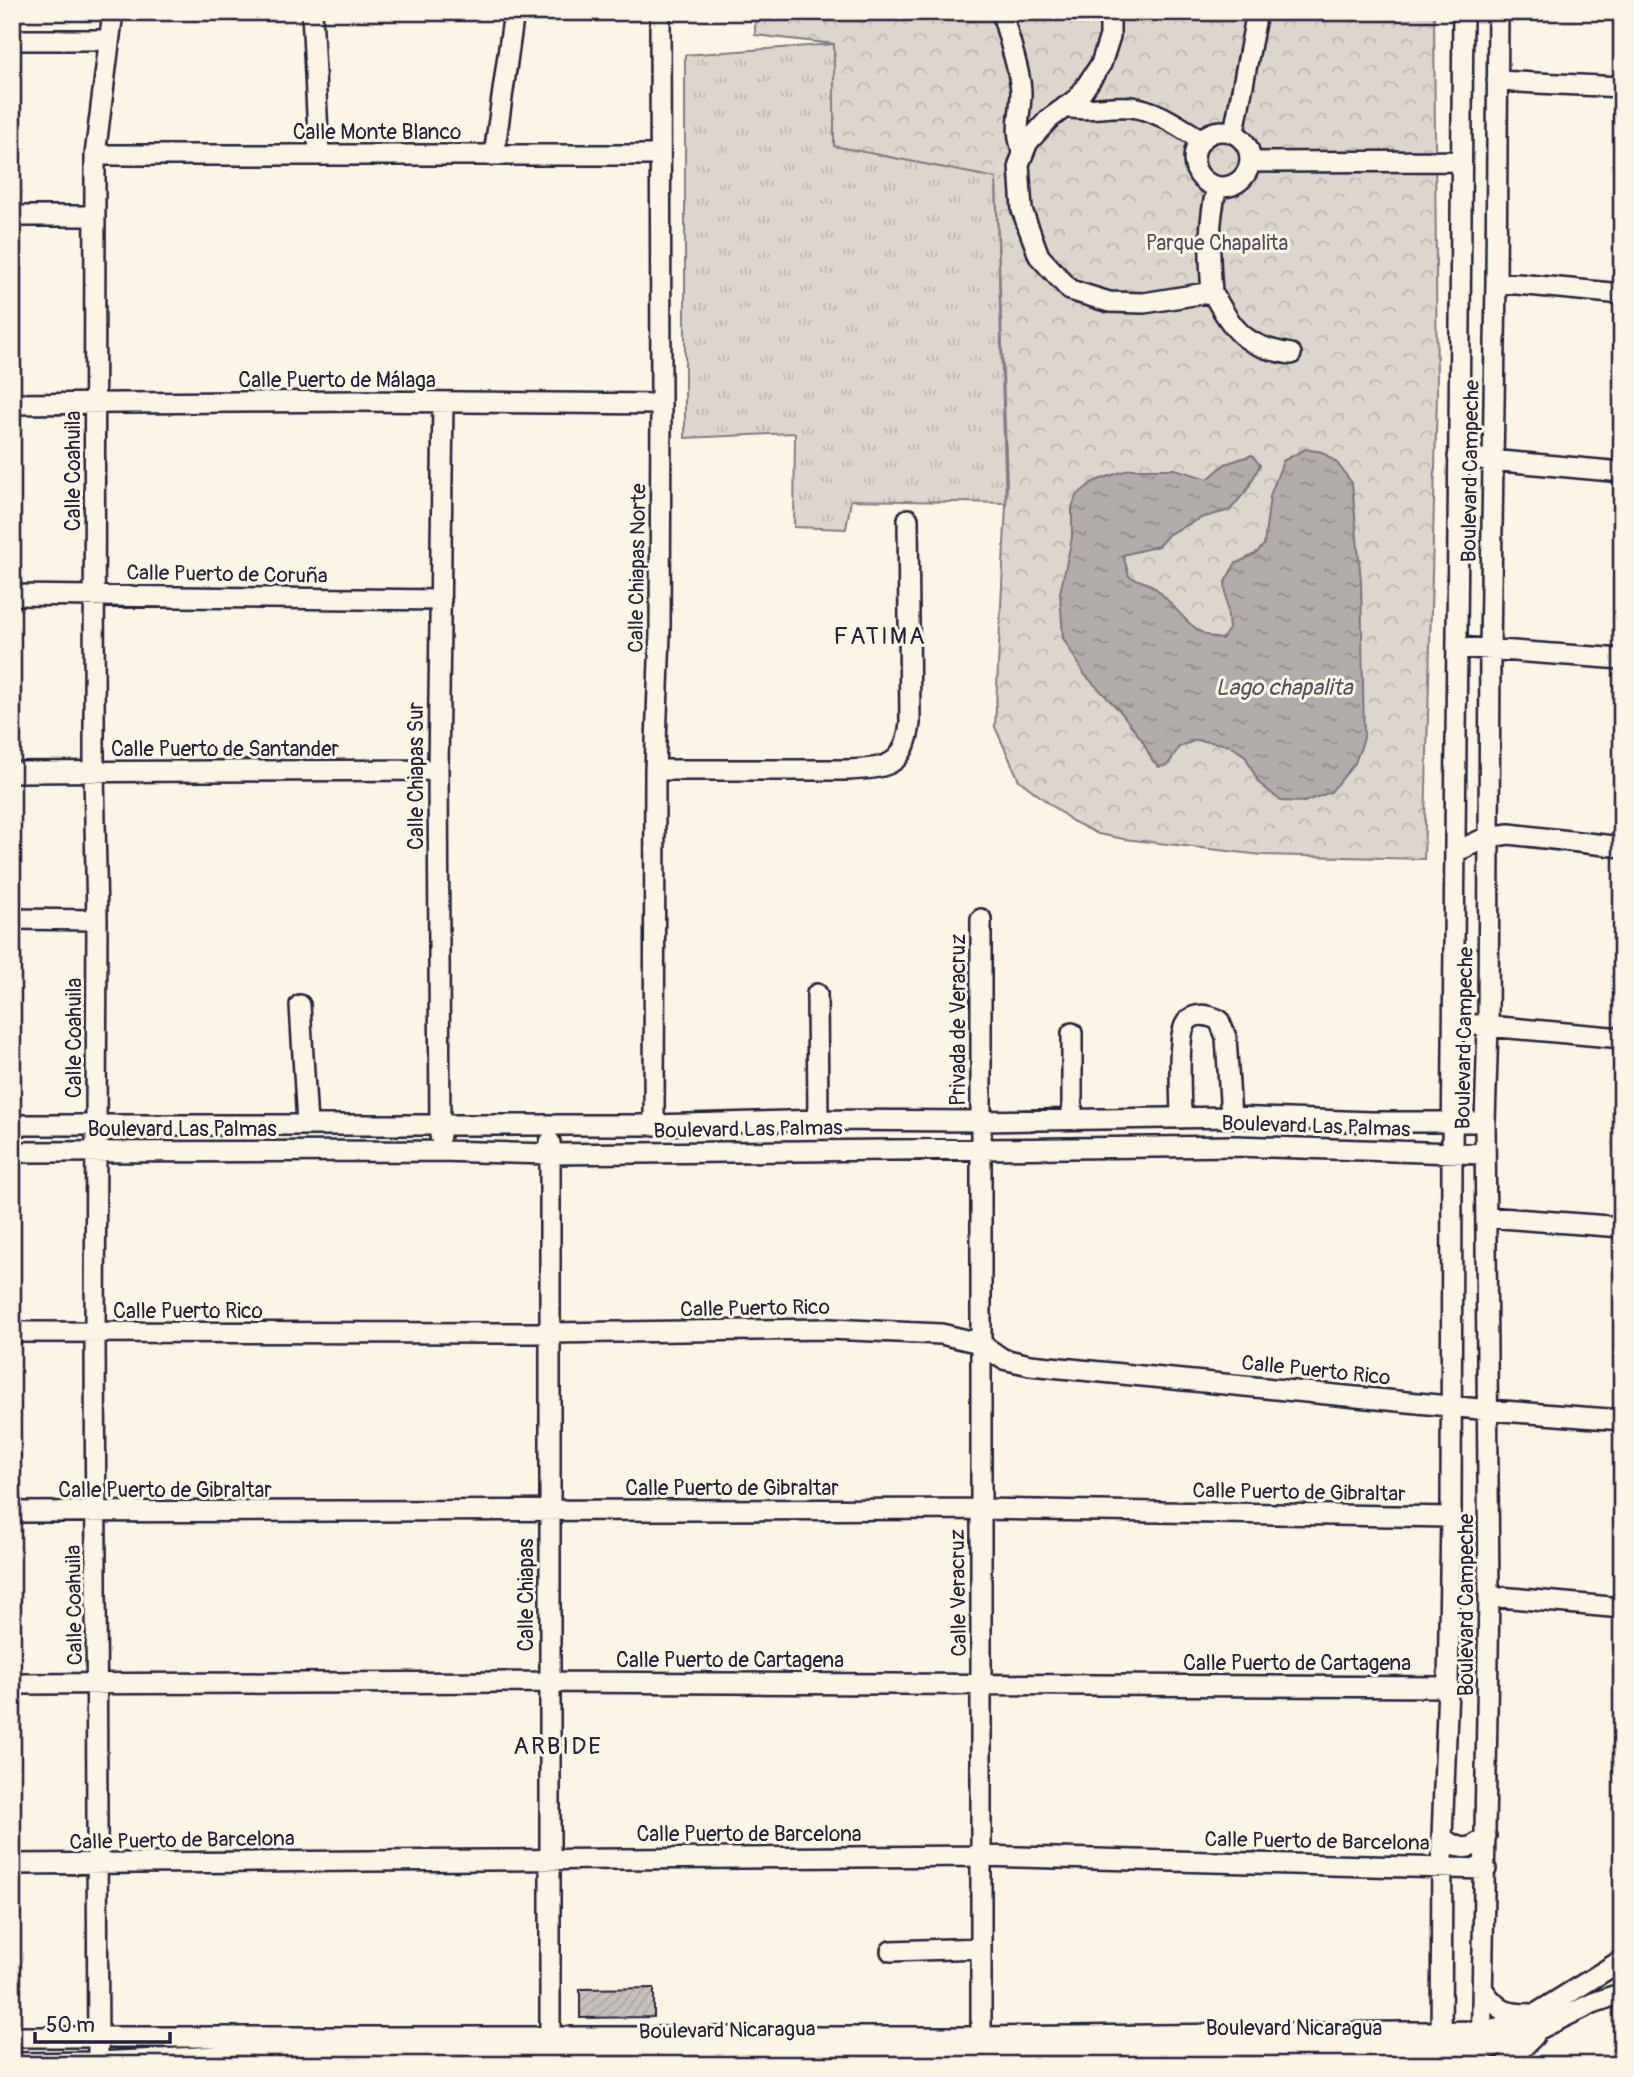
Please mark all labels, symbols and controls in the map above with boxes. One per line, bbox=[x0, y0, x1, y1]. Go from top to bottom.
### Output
street label: Calle Monte Blanco bbox=[293, 119, 461, 146]
park label: Parque Chapalita bbox=[1146, 230, 1288, 257]
street label: Calle Puerto de Málaga bbox=[238, 367, 436, 394]
street label: Boulevard Campeche bbox=[1455, 379, 1486, 563]
street label: Calle Coahuila bbox=[60, 411, 87, 531]
street label: Calle Chiapas Norte bbox=[623, 482, 652, 653]
street label: Calle Puerto de Coruña bbox=[126, 559, 328, 590]
district label: FATIMA bbox=[833, 622, 927, 651]
water label: Lago chapalita bbox=[1216, 673, 1354, 702]
street label: Calle Chiapas Sur bbox=[403, 701, 430, 850]
street label: Calle Puerto de Santander bbox=[111, 736, 340, 763]
street label: Privada de Veracruz bbox=[945, 934, 972, 1106]
street label: Boulevard Campeche bbox=[1449, 946, 1480, 1130]
street label: Calle Coahuila bbox=[61, 978, 88, 1098]
street label: Boulevard Las Palmas bbox=[1221, 1110, 1412, 1143]
street label: Boulevard Las Palmas bbox=[653, 1114, 843, 1145]
street label: Boulevard Las Palmas bbox=[87, 1116, 277, 1143]
street label: Calle Puerto Rico bbox=[680, 1294, 830, 1323]
street label: Calle Puerto Rico bbox=[113, 1298, 263, 1325]
street label: Calle Puerto Rico bbox=[1240, 1349, 1392, 1392]
street label: Calle Puerto de Gibraltar bbox=[625, 1475, 839, 1502]
street label: Calle Puerto de Gibraltar bbox=[58, 1477, 272, 1504]
street label: Calle Puerto de Gibraltar bbox=[1192, 1477, 1406, 1508]
street label: Boulevard Campeche bbox=[1453, 1513, 1480, 1696]
street label: Calle Veracruz bbox=[944, 1529, 973, 1657]
street label: Calle Chiapas bbox=[513, 1538, 540, 1652]
street label: Calle Coahuila bbox=[60, 1544, 89, 1665]
street label: Calle Puerto de Cartagena bbox=[616, 1647, 844, 1674]
street label: Calle Puerto de Cartagena bbox=[1183, 1650, 1411, 1677]
district label: ARBIDE bbox=[513, 1732, 603, 1761]
street label: Calle Puerto de Barcelona bbox=[636, 1821, 862, 1848]
street label: Calle Puerto de Barcelona bbox=[69, 1825, 295, 1856]
street label: Calle Puerto de Barcelona bbox=[1204, 1826, 1430, 1857]
scale bar bbox=[35, 2000, 170, 2044]
text: 50 m bbox=[46, 2012, 95, 2039]
street label: Boulevard Nicaragua bbox=[638, 2015, 816, 2046]
street label: Boulevard Nicaragua bbox=[1206, 2015, 1382, 2042]

